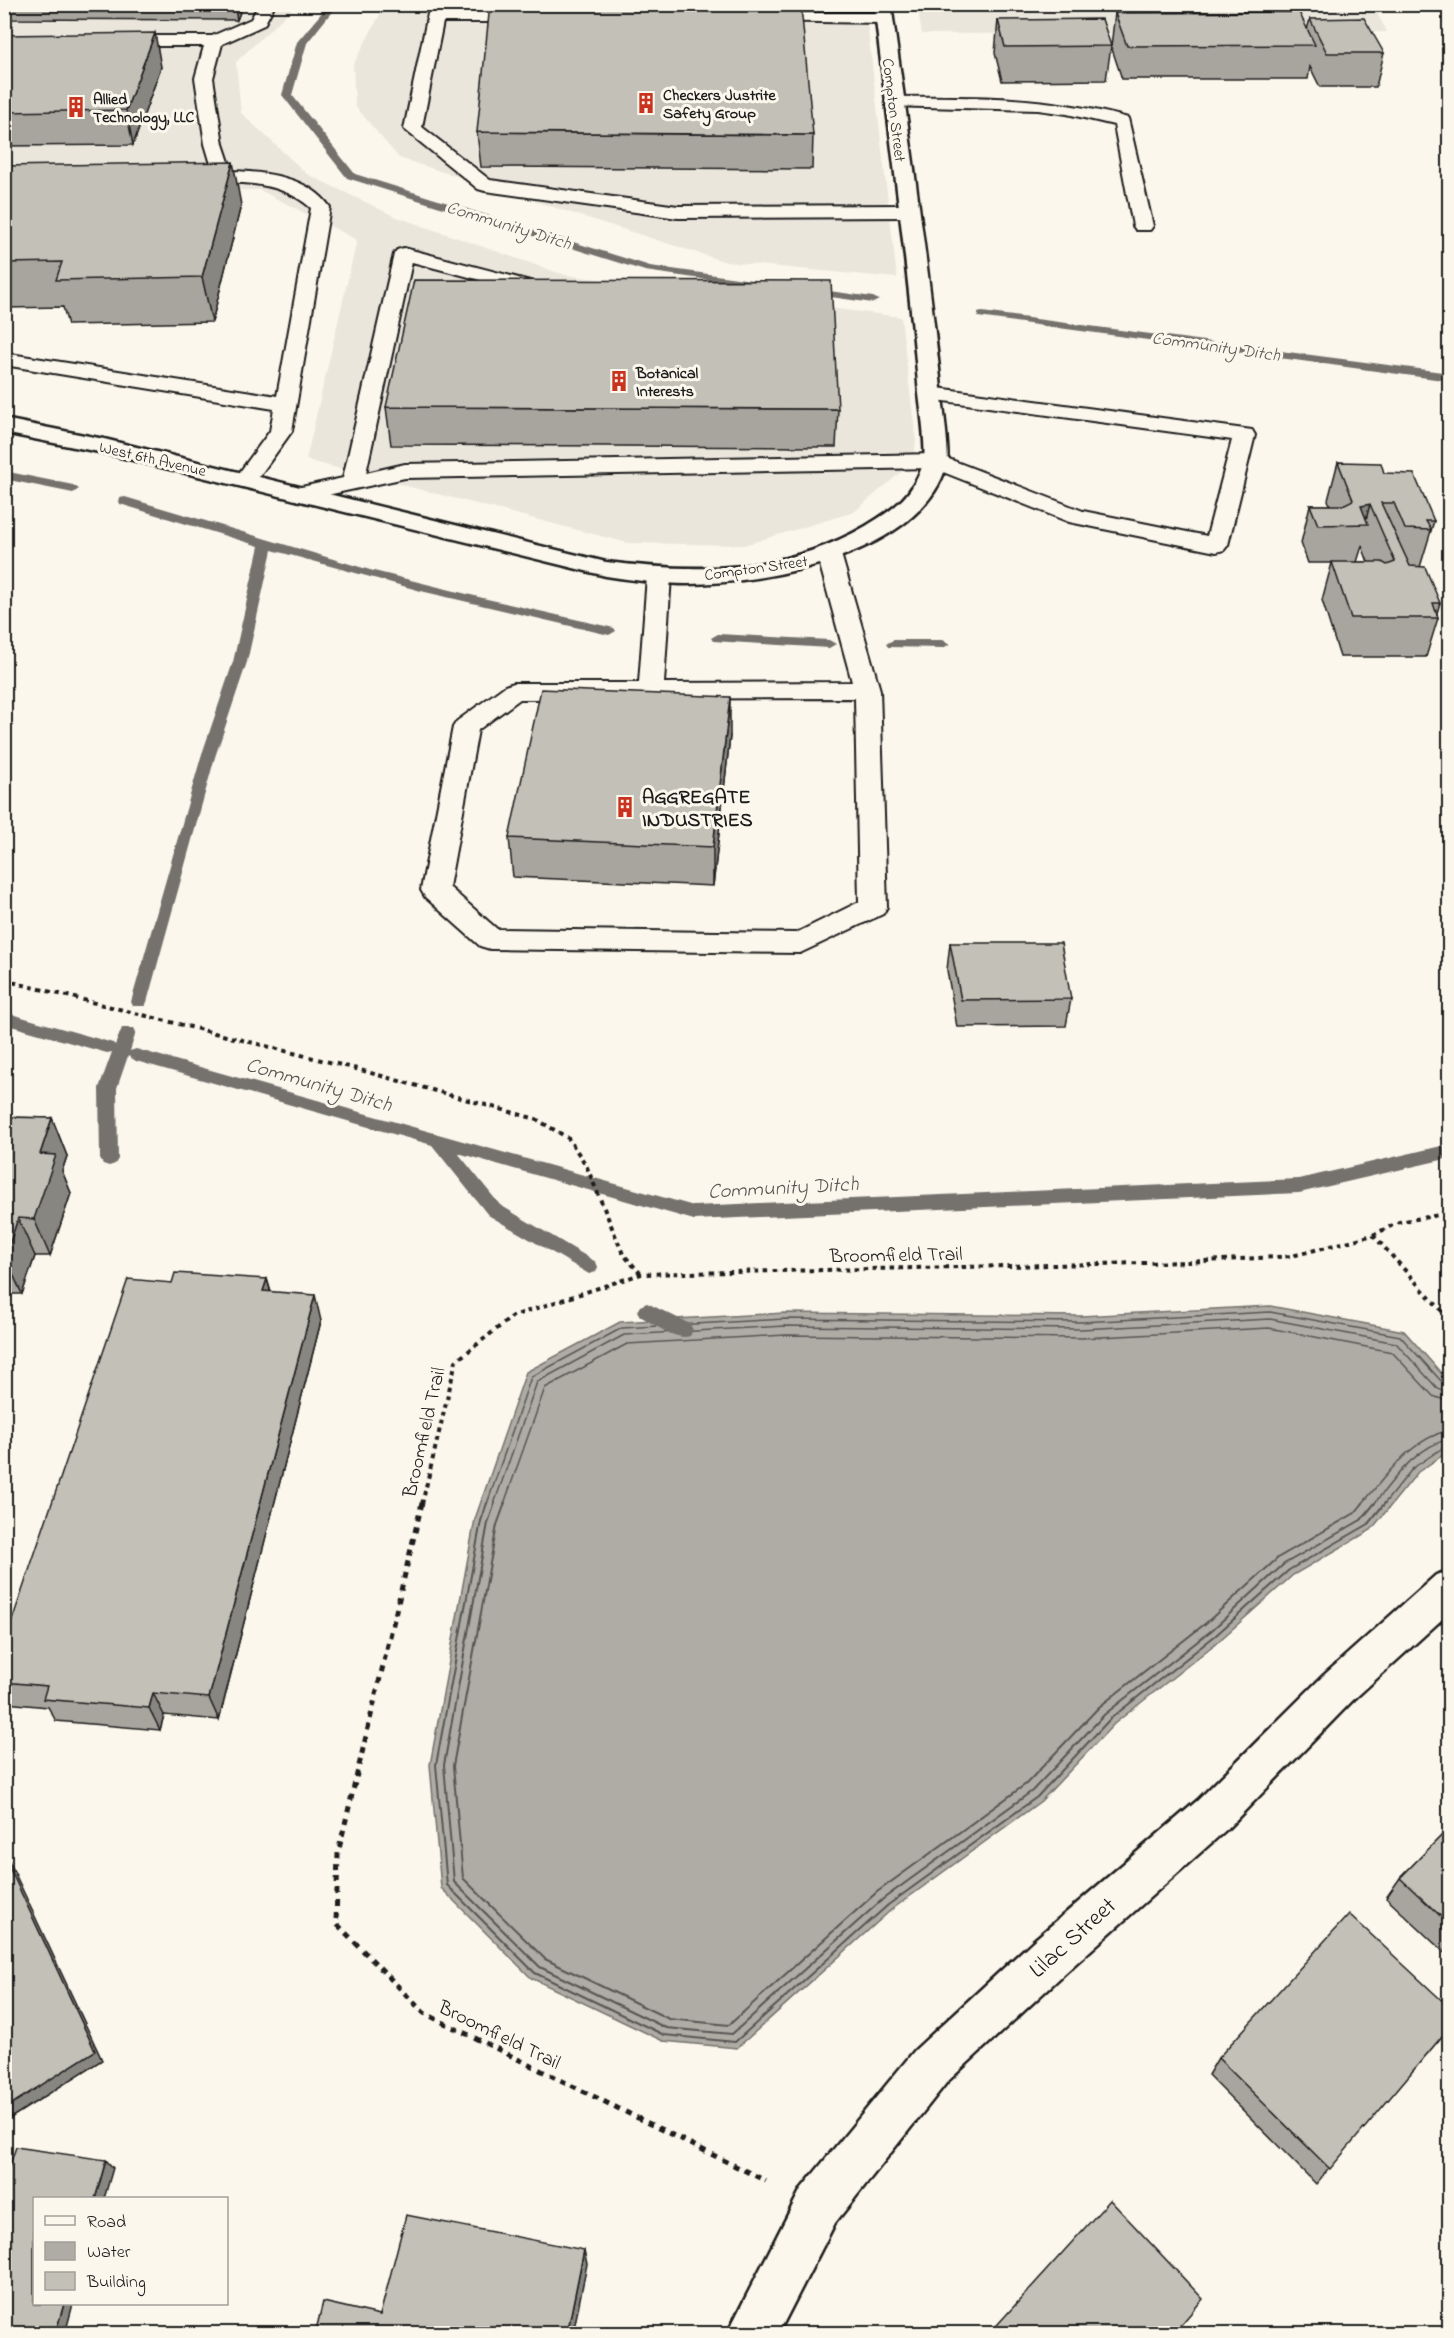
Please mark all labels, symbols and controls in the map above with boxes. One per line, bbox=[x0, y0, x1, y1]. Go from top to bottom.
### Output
street label: Compton Street bbox=[875, 57, 911, 164]
place label: Checkers Justrite Safety Group bbox=[663, 84, 777, 127]
place label: Allied Technology, LLC bbox=[93, 88, 194, 131]
building icon: Checkers Justrite Safety Group bbox=[634, 91, 658, 115]
building icon: Allied Technology, LLC bbox=[64, 95, 88, 119]
water label: Community Ditch bbox=[443, 196, 574, 258]
water label: Community Ditch bbox=[1150, 326, 1282, 370]
place label: Botanical Interests bbox=[635, 362, 699, 404]
building icon: Botanical Interests bbox=[607, 369, 631, 393]
street label: West 6th Avenue bbox=[97, 436, 209, 484]
street label: Compton Street bbox=[703, 550, 810, 588]
place label: AGGREGATE INDUSTRIES bbox=[642, 784, 753, 836]
building icon: AGGREGATE INDUSTRIES bbox=[613, 795, 637, 819]
water label: Community Ditch bbox=[242, 1051, 396, 1121]
water label: Community Ditch bbox=[707, 1170, 860, 1208]
street label: Broomfield Trail bbox=[828, 1241, 963, 1272]
street label: Broomfield Trail bbox=[396, 1365, 455, 1502]
street label: Lilac Street bbox=[1022, 1890, 1125, 1988]
street label: Broomfield Trail bbox=[432, 1994, 565, 2078]
legend bbox=[33, 2197, 228, 2305]
text: Road bbox=[87, 2210, 126, 2236]
text: Water bbox=[87, 2240, 131, 2266]
text: Building bbox=[86, 2270, 146, 2297]

